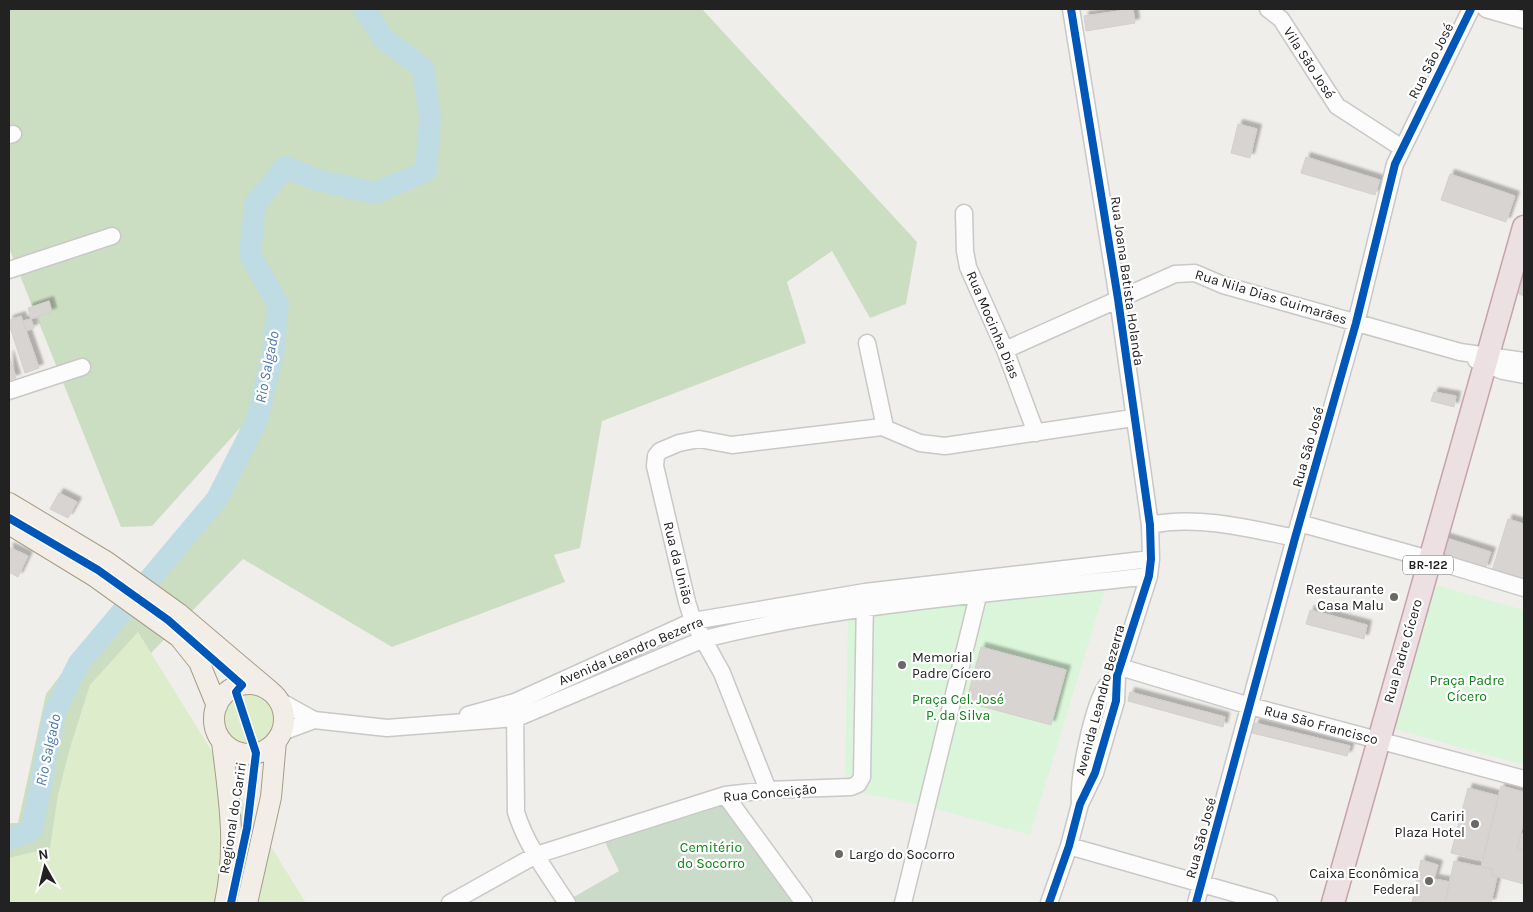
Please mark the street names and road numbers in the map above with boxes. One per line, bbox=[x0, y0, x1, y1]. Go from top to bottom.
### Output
street label: Rua São José bbox=[1405, 20, 1457, 102]
street label: Vila São José bbox=[1280, 24, 1338, 102]
street label: Rua Joana Batista Holanda bbox=[1107, 195, 1147, 367]
street label: Rua Nila Dias Guimarães bbox=[1193, 266, 1349, 328]
street label: Rua Mocinha Dias bbox=[963, 269, 1023, 381]
street label: Rua São José bbox=[1288, 405, 1328, 489]
street label: Rua da União bbox=[660, 520, 696, 606]
road number: BR-122 bbox=[1403, 556, 1453, 574]
street label: Rua Padre Cícero bbox=[1380, 597, 1426, 705]
street label: Avenida Leandro Bezerra bbox=[556, 613, 706, 689]
street label: Avenida Leandro Bezerra bbox=[1072, 623, 1128, 777]
street label: Rua São Francisco bbox=[1262, 702, 1380, 748]
street label: Regional do Cariri bbox=[216, 761, 250, 875]
street label: Rua Conceição bbox=[722, 780, 818, 806]
street label: Rua São José bbox=[1182, 796, 1220, 880]

